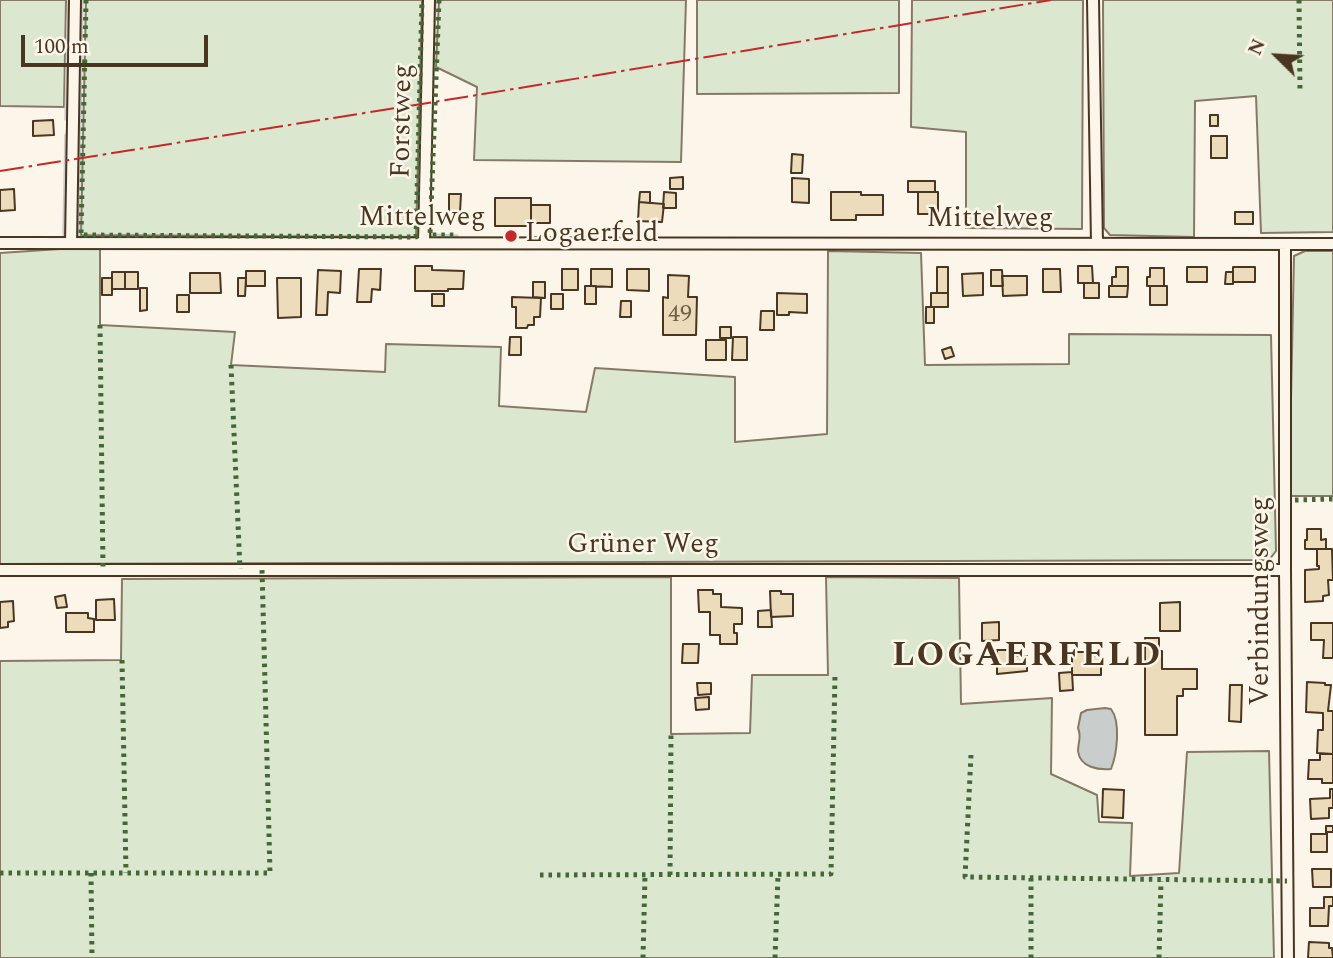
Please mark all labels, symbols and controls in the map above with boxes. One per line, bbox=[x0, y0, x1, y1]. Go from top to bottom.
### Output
scale bar bbox=[24, 21, 212, 65]
north arrow bbox=[1242, 21, 1312, 91]
text: 100 m bbox=[34, 31, 89, 63]
text: N bbox=[1241, 34, 1274, 60]
street label: Forstweg bbox=[386, 64, 422, 178]
street label: Mittelweg bbox=[358, 203, 486, 237]
street label: Mittelweg bbox=[926, 204, 1054, 238]
place label: Logaerfeld bbox=[525, 219, 658, 253]
marker: Logaerfeld bbox=[503, 228, 519, 244]
house number: 49 bbox=[668, 302, 692, 330]
street label: Verbindungsweg bbox=[1246, 496, 1280, 706]
street label: Grüner Weg bbox=[567, 530, 719, 564]
district label: LOGAERFELD bbox=[893, 637, 1161, 679]

